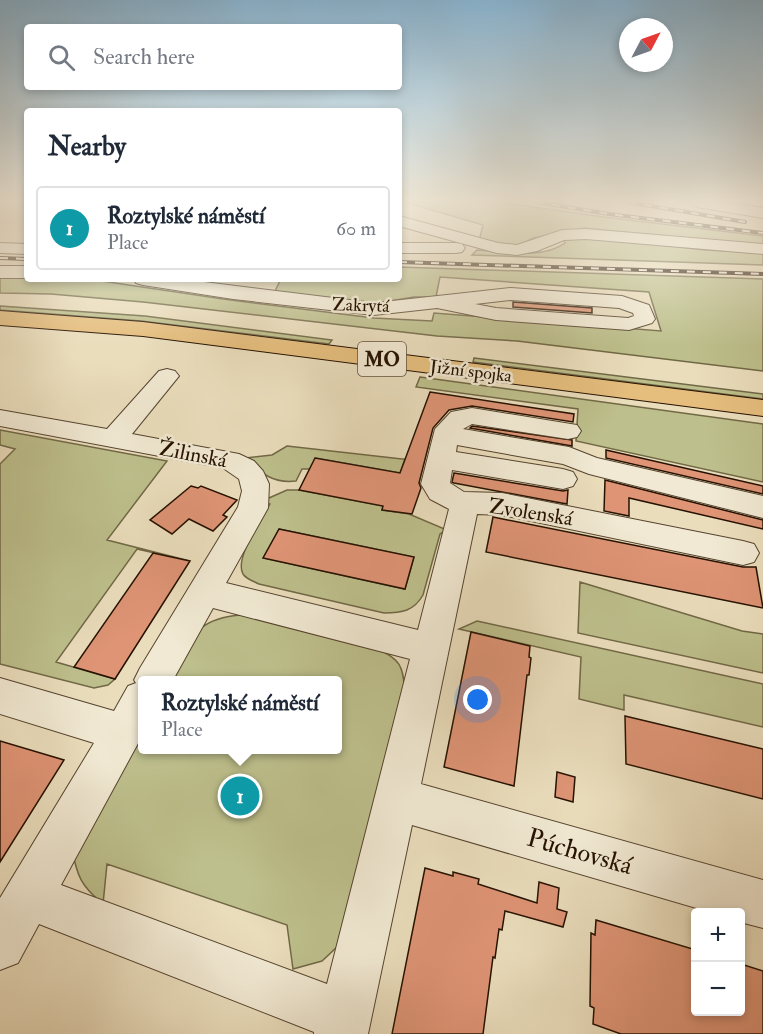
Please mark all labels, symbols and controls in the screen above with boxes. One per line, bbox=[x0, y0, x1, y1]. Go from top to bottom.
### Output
north arrow bbox=[619, 18, 673, 72]
search box bbox=[24, 24, 402, 90]
icon: search bbox=[45, 41, 78, 74]
text: Search here bbox=[93, 43, 195, 71]
text: Nearby bbox=[48, 131, 126, 163]
text: Roztylské náměstí bbox=[107, 202, 265, 230]
text: 1 bbox=[66, 216, 73, 241]
text: 60 m bbox=[336, 216, 376, 241]
text: Place bbox=[107, 230, 148, 255]
street label: Zakrytá bbox=[332, 293, 391, 318]
road number: MO bbox=[358, 342, 406, 376]
street label: Jižní spojka bbox=[428, 355, 514, 388]
street label: Žilinská bbox=[157, 435, 230, 474]
street label: Zvolenská bbox=[487, 493, 575, 533]
popup bbox=[138, 676, 342, 754]
your location bbox=[463, 685, 492, 714]
text: Roztylské náměstí bbox=[161, 689, 319, 717]
text: Place bbox=[161, 717, 203, 742]
pin: 1 bbox=[220, 774, 260, 818]
street label: Púchovská bbox=[523, 822, 636, 882]
map controls bbox=[691, 908, 745, 1016]
button: + bbox=[691, 908, 745, 962]
button: − bbox=[691, 962, 745, 1016]

